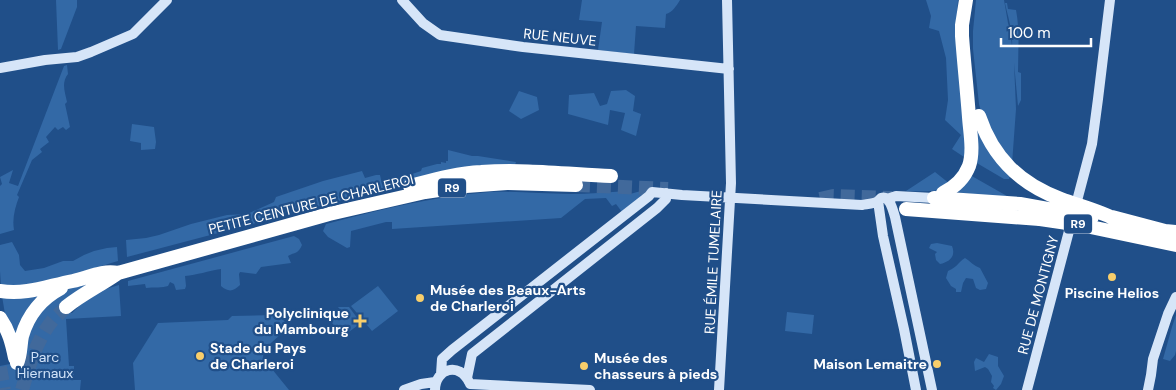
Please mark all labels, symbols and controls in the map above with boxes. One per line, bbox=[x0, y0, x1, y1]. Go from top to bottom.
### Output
scale bar bbox=[1001, 15, 1091, 47]
text: 100 m bbox=[1008, 23, 1051, 43]
street label: RUE NEUVE bbox=[523, 24, 597, 50]
street label: PETITE CEINTURE DE CHARLEROI bbox=[207, 170, 415, 238]
road number: R9 bbox=[438, 178, 466, 198]
street label: RUE ÉMILE TUMELAIRE bbox=[700, 190, 726, 334]
road number: R9 bbox=[1064, 214, 1092, 233]
street label: RUE DE MONTIGNY bbox=[1013, 234, 1063, 356]
marker: Piscine Helios bbox=[1106, 271, 1118, 283]
place label: Musée des Beaux-Arts de Charleroi bbox=[430, 281, 586, 315]
place label: Piscine Helios bbox=[1065, 284, 1159, 302]
marker: Musée des Beaux-Arts de Charleroi bbox=[414, 292, 426, 304]
place label: Polyclinique du Mambourg bbox=[254, 304, 349, 338]
marker: Polyclinique du Mambourg bbox=[353, 314, 367, 328]
place label: Stade du Pays de Charleroi bbox=[210, 339, 306, 373]
park label: Parc Hiernaux bbox=[17, 348, 73, 382]
place label: Musée des chasseurs à pieds bbox=[594, 349, 717, 383]
marker: Stade du Pays de Charleroi bbox=[194, 350, 206, 362]
place label: Maison Lemaitre bbox=[813, 355, 927, 373]
marker: Maison Lemaitre bbox=[931, 358, 943, 370]
marker: Musée des chasseurs à pieds bbox=[578, 360, 590, 372]

